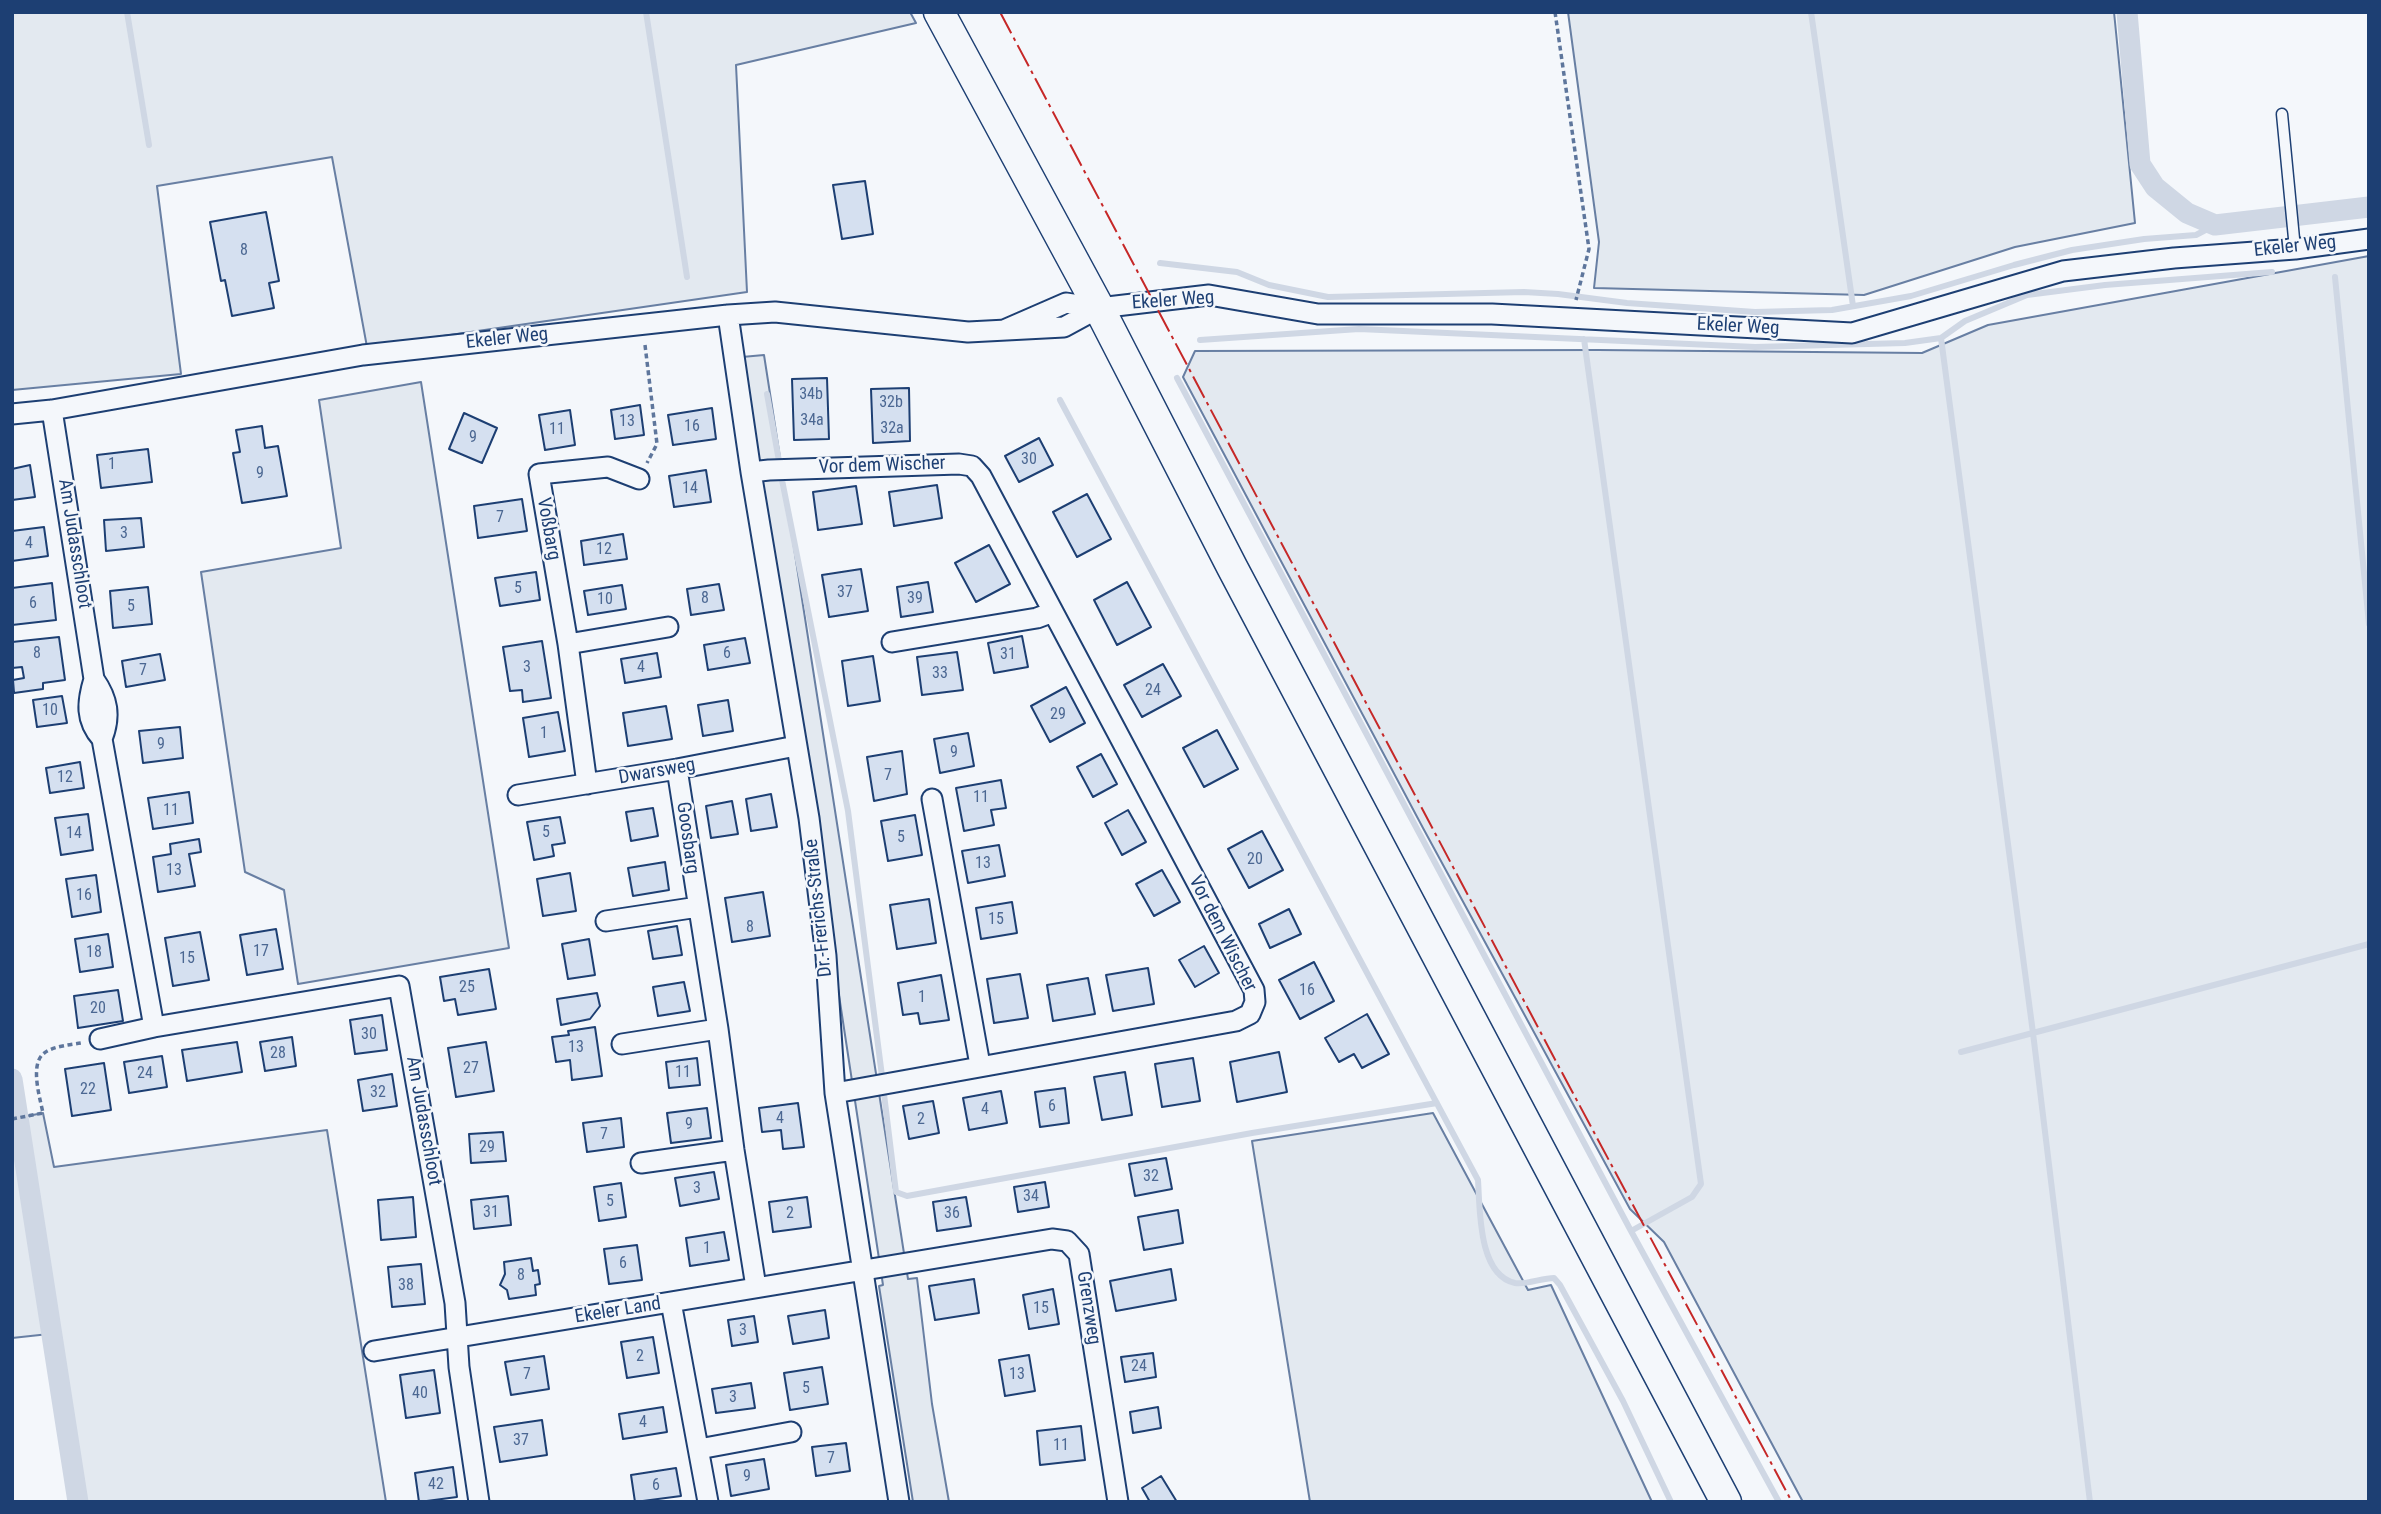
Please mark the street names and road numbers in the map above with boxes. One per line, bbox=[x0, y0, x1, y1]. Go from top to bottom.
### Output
street label: Ekeler Weg bbox=[2253, 231, 2337, 263]
street label: Ekeler Weg bbox=[1131, 287, 1215, 315]
street label: Ekeler Weg bbox=[1696, 313, 1780, 341]
street label: Ekeler Weg bbox=[465, 323, 549, 355]
street label: Vor dem Wischer bbox=[818, 452, 946, 480]
street label: Am Judasschloot bbox=[53, 478, 95, 610]
street label: Voßbarg bbox=[531, 496, 565, 562]
street label: Dwarsweg bbox=[617, 754, 697, 790]
street label: Goosbarg bbox=[671, 801, 703, 875]
street label: Dr.-Frerichs-Straße bbox=[800, 838, 838, 978]
street label: Vor dem Wischer bbox=[1183, 872, 1261, 996]
street label: Am Judasschloot bbox=[400, 1055, 446, 1187]
street label: Grenzweg bbox=[1071, 1270, 1105, 1346]
street label: Ekeler Land bbox=[573, 1293, 663, 1329]

